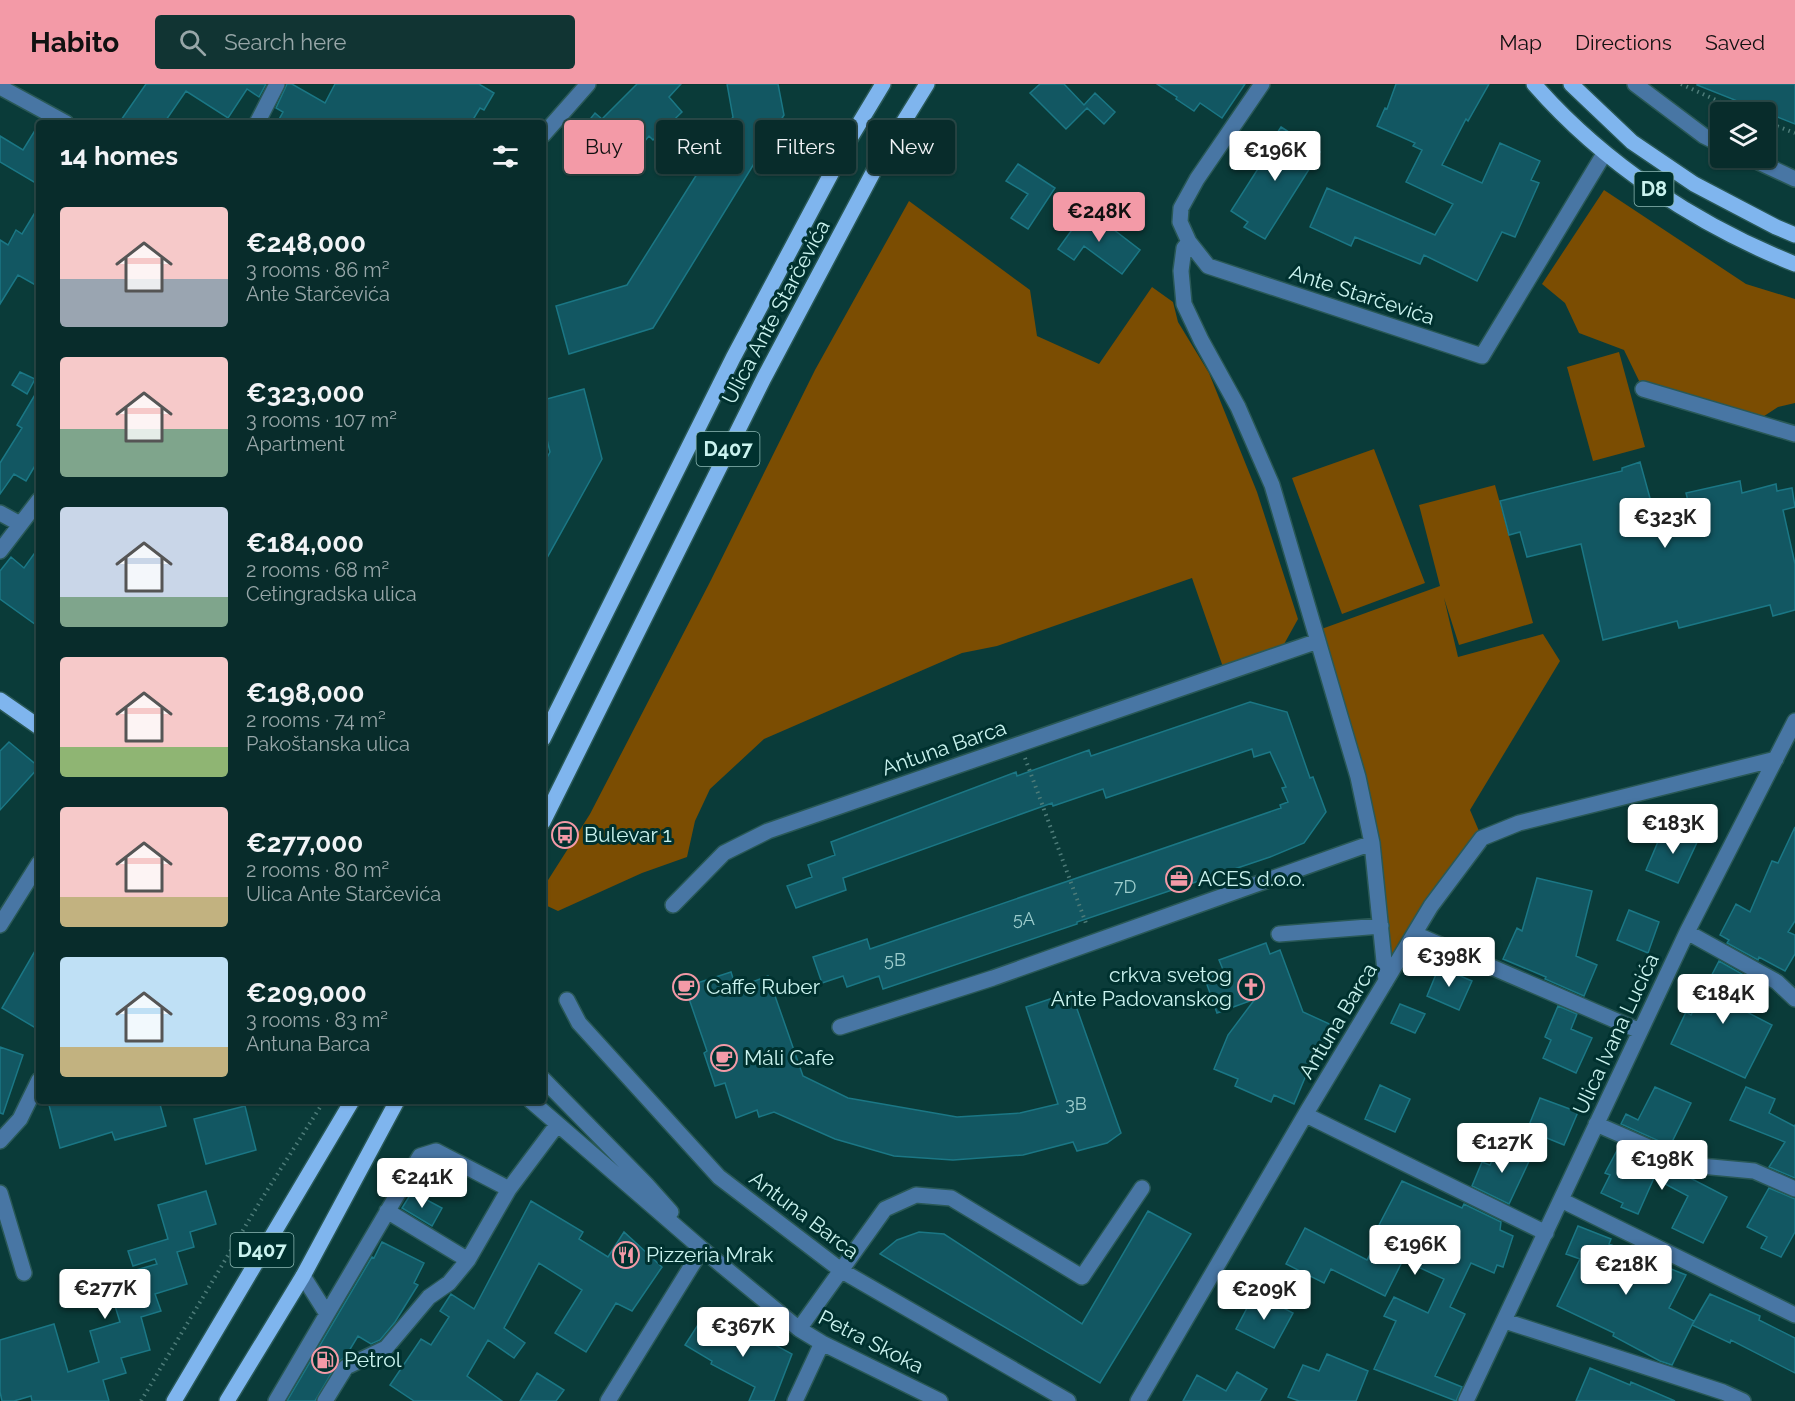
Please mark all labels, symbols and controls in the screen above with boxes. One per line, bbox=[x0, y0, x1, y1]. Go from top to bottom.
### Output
search box bbox=[155, 15, 575, 69]
text: Habito bbox=[30, 26, 119, 59]
icon: search bbox=[176, 26, 209, 59]
text: Search here bbox=[224, 29, 346, 55]
text: Map bbox=[1499, 30, 1542, 55]
text: Directions bbox=[1575, 30, 1672, 55]
text: Saved bbox=[1705, 30, 1765, 55]
map controls bbox=[1710, 102, 1776, 168]
button: layers bbox=[1710, 102, 1776, 168]
chip: Buy bbox=[564, 120, 644, 174]
chip: Rent bbox=[656, 120, 743, 174]
chip: Filters bbox=[755, 120, 856, 174]
chip: New bbox=[868, 120, 955, 174]
pin: €196K bbox=[1233, 131, 1317, 182]
text: €196K bbox=[1243, 138, 1307, 162]
icon: filters bbox=[489, 140, 522, 173]
text: 14 homes bbox=[60, 141, 178, 171]
road number: D8 bbox=[1634, 172, 1674, 206]
pin: €248K bbox=[1057, 192, 1141, 243]
text: €248K bbox=[1067, 199, 1131, 223]
street label: Ulica Ante Starčevića bbox=[716, 215, 835, 408]
text: €248,000 bbox=[246, 228, 366, 258]
icon: home bbox=[108, 231, 180, 303]
text: 3 rooms · 86 m² bbox=[246, 258, 389, 282]
street label: Ante Starčevića bbox=[1286, 259, 1438, 330]
text: Ante Starčevića bbox=[246, 282, 390, 306]
text: €323,000 bbox=[246, 378, 364, 408]
icon: home bbox=[108, 381, 180, 453]
text: 3 rooms · 107 m² bbox=[246, 408, 397, 432]
text: Apartment bbox=[246, 432, 345, 456]
road number: D407 bbox=[696, 432, 760, 466]
pin: €323K bbox=[1623, 498, 1707, 549]
text: €323K bbox=[1634, 505, 1696, 529]
text: €184,000 bbox=[246, 528, 364, 558]
icon: home bbox=[108, 531, 180, 603]
text: 2 rooms · 68 m² bbox=[246, 558, 389, 582]
text: Cetingradska ulica bbox=[246, 582, 417, 606]
text: €198,000 bbox=[246, 678, 365, 708]
icon: home bbox=[108, 681, 180, 753]
text: 2 rooms · 74 m² bbox=[246, 708, 386, 732]
street label: Antuna Barca bbox=[878, 714, 1010, 781]
text: Pakoštanska ulica bbox=[246, 732, 410, 756]
pin: €183K bbox=[1631, 804, 1715, 855]
text: €183K bbox=[1642, 811, 1704, 835]
bus stop icon: Bulevar 1 bbox=[550, 820, 580, 850]
place label: Bulevar 1 bbox=[584, 822, 672, 847]
text: €277,000 bbox=[246, 828, 363, 858]
icon: home bbox=[108, 831, 180, 903]
text: 2 rooms · 80 m² bbox=[246, 858, 389, 882]
office icon: ACES d.o.o. bbox=[1164, 864, 1194, 894]
place label: ACES d.o.o. bbox=[1198, 866, 1305, 891]
house number: 7D bbox=[1114, 876, 1136, 897]
text: Ulica Ante Starčevića bbox=[246, 882, 441, 906]
house number: 5A bbox=[1013, 908, 1035, 929]
pin: €398K bbox=[1407, 937, 1491, 988]
text: €398K bbox=[1417, 944, 1481, 968]
house number: 5B bbox=[884, 949, 906, 970]
street label: Ulica Ivana Lucića bbox=[1567, 949, 1664, 1118]
street label: Antuna Barca bbox=[1293, 958, 1382, 1083]
place label: crkva svetog Ante Padovanskog bbox=[1051, 962, 1232, 1011]
cafe icon: Caffe Ruber bbox=[671, 972, 701, 1002]
church icon: crkva svetog Ante Padovanskog bbox=[1236, 972, 1266, 1002]
place label: Caffe Ruber bbox=[706, 974, 821, 999]
pin: €184K bbox=[1681, 974, 1765, 1025]
text: €209,000 bbox=[246, 978, 367, 1008]
icon: home bbox=[108, 981, 180, 1053]
text: €184K bbox=[1692, 981, 1754, 1005]
text: 3 rooms · 83 m² bbox=[246, 1008, 388, 1032]
text: Antuna Barca bbox=[246, 1032, 370, 1056]
cafe icon: Máli Cafe bbox=[709, 1043, 739, 1073]
place label: Máli Cafe bbox=[744, 1045, 834, 1070]
house number: 3B bbox=[1065, 1093, 1087, 1114]
pin: €127K bbox=[1460, 1123, 1544, 1174]
text: €127K bbox=[1471, 1130, 1533, 1154]
pin: €198K bbox=[1620, 1140, 1704, 1191]
text: €198K bbox=[1630, 1147, 1694, 1171]
pin: €241K bbox=[380, 1158, 464, 1209]
text: €241K bbox=[391, 1165, 453, 1189]
street label: Antuna Barca bbox=[745, 1165, 864, 1264]
pin: €196K bbox=[1373, 1225, 1457, 1276]
text: €196K bbox=[1383, 1232, 1447, 1256]
road number: D407 bbox=[230, 1233, 294, 1267]
restaurant icon: Pizzeria Mrak bbox=[611, 1240, 641, 1270]
place label: Pizzeria Mrak bbox=[646, 1242, 773, 1267]
pin: €218K bbox=[1584, 1245, 1668, 1296]
text: €218K bbox=[1595, 1252, 1657, 1276]
pin: €277K bbox=[63, 1269, 147, 1320]
pin: €209K bbox=[1222, 1270, 1306, 1321]
text: €277K bbox=[73, 1276, 137, 1300]
text: €209K bbox=[1232, 1277, 1296, 1301]
street label: Petra Skoka bbox=[815, 1304, 928, 1379]
pin: €367K bbox=[701, 1307, 785, 1358]
text: €367K bbox=[711, 1314, 775, 1338]
fuel station icon: Petrol bbox=[310, 1345, 340, 1375]
place label: Petrol bbox=[344, 1347, 402, 1372]

